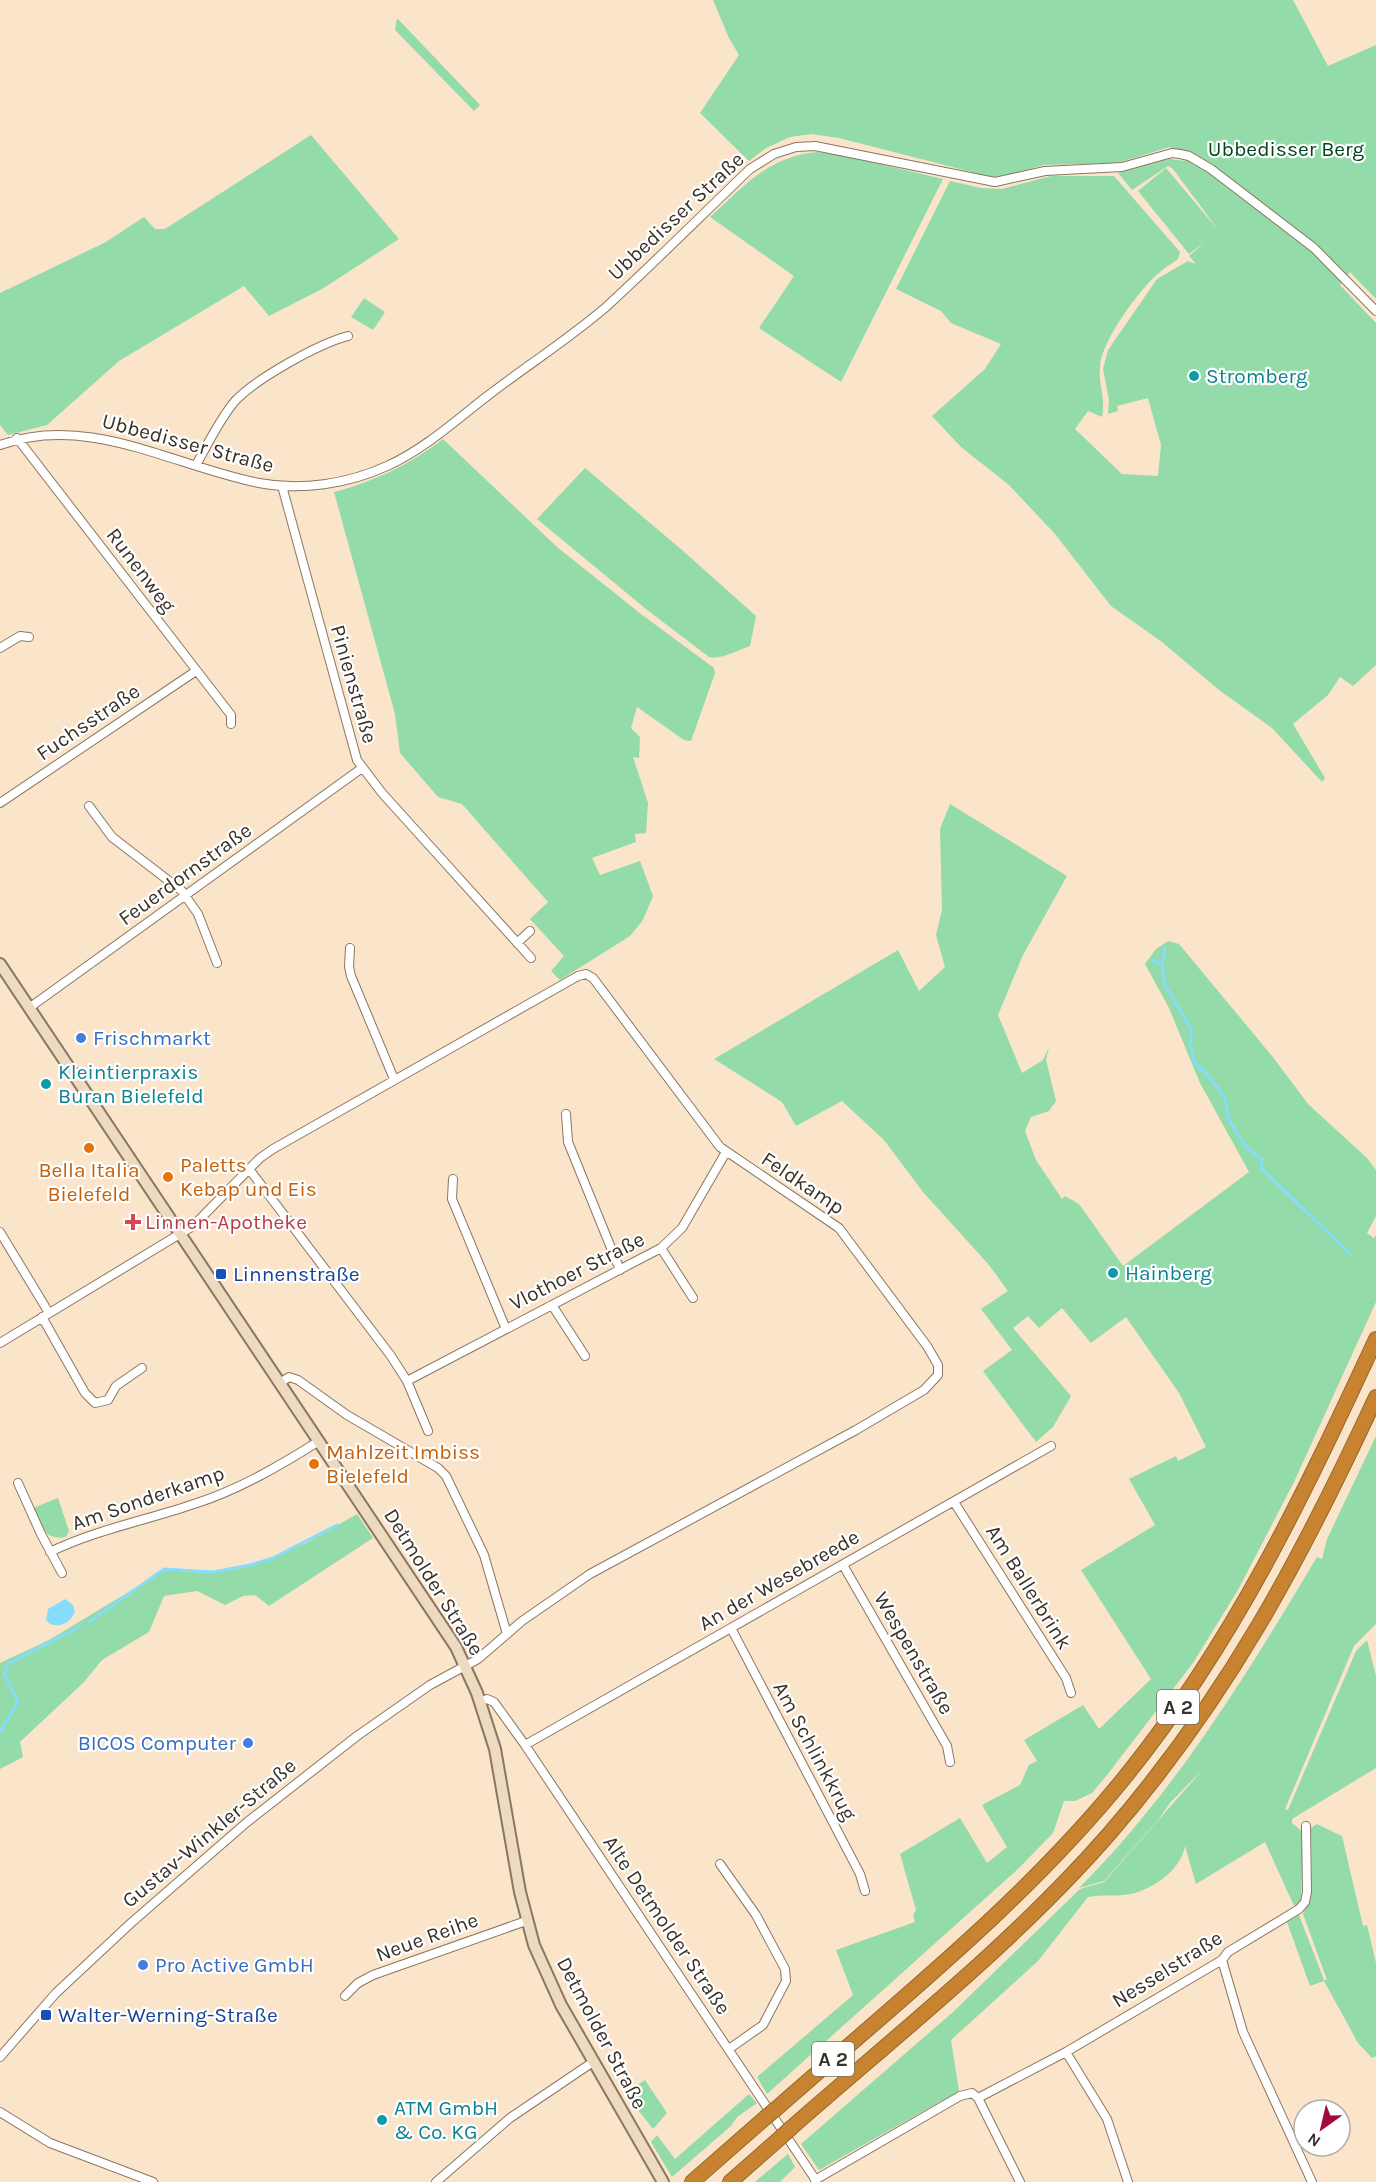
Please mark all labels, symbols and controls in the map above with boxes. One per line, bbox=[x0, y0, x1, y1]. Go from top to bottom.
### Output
park label: Ubbedisser Berg bbox=[1208, 137, 1364, 161]
street label: Ubbedisser Straße bbox=[603, 147, 749, 285]
place label: Stromberg bbox=[1206, 364, 1308, 388]
marker: Stromberg bbox=[1187, 369, 1201, 383]
street label: Ubbedisser Straße bbox=[99, 409, 277, 477]
street label: Runenweg bbox=[101, 523, 181, 617]
street label: Pinienstraße bbox=[326, 622, 382, 746]
street label: Fuchsstraße bbox=[32, 679, 144, 765]
street label: Feuerdornstraße bbox=[114, 818, 256, 930]
place label: Frischmarkt bbox=[93, 1026, 211, 1050]
marker: Frischmarkt bbox=[74, 1031, 88, 1045]
place label: Kleintierpraxis Buran Bielefeld bbox=[58, 1060, 204, 1108]
marker: Kleintierpraxis Buran Bielefeld bbox=[39, 1077, 53, 1091]
marker: Bella Italia Bielefeld bbox=[82, 1141, 96, 1155]
street label: Feldkamp bbox=[757, 1147, 849, 1219]
place label: Paletts Kebap und Eis bbox=[180, 1153, 317, 1201]
place label: Bella Italia Bielefeld bbox=[38, 1158, 140, 1206]
marker: Paletts Kebap und Eis bbox=[161, 1170, 175, 1184]
place label: Linnen-Apotheke bbox=[145, 1210, 307, 1234]
marker: Linnen-Apotheke bbox=[126, 1215, 140, 1229]
street label: Vlothoer Straße bbox=[506, 1227, 648, 1315]
place label: Hainberg bbox=[1125, 1261, 1212, 1285]
place label: Linnenstraße bbox=[233, 1262, 360, 1286]
marker: Hainberg bbox=[1106, 1266, 1120, 1280]
marker: Linnenstraße bbox=[214, 1267, 228, 1281]
place label: Mahlzeit Imbiss Bielefeld bbox=[326, 1440, 480, 1488]
marker: Mahlzeit Imbiss Bielefeld bbox=[307, 1457, 321, 1471]
street label: Am Sonderkamp bbox=[69, 1461, 227, 1535]
street label: Detmolder Straße bbox=[379, 1504, 489, 1660]
street label: Am Ballerbrink bbox=[981, 1520, 1077, 1654]
street label: An der Wesebreede bbox=[695, 1524, 863, 1636]
street label: Wespenstraße bbox=[869, 1588, 959, 1718]
street label: Am Schlinkkrug bbox=[768, 1678, 862, 1825]
road number: A 2 bbox=[1157, 1690, 1199, 1724]
place label: BICOS Computer bbox=[78, 1731, 236, 1755]
marker: BICOS Computer bbox=[241, 1736, 255, 1750]
street label: Gustav-Winkler-Straße bbox=[117, 1753, 301, 1913]
street label: Alte Detmolder Straße bbox=[598, 1831, 736, 2019]
street label: Neue Reihe bbox=[373, 1907, 481, 1967]
street label: Nesselstraße bbox=[1107, 1926, 1227, 2012]
place label: Pro Active GmbH bbox=[155, 1953, 314, 1977]
street label: Detmolder Straße bbox=[552, 1953, 652, 2113]
marker: Pro Active GmbH bbox=[136, 1958, 150, 1972]
place label: Walter-Werning-Straße bbox=[58, 2003, 278, 2027]
marker: Walter-Werning-Straße bbox=[39, 2008, 53, 2022]
road number: A 2 bbox=[812, 2042, 854, 2076]
place label: ATM GmbH & Co. KG bbox=[394, 2096, 498, 2144]
north arrow bbox=[1292, 2098, 1352, 2158]
marker: ATM GmbH & Co. KG bbox=[375, 2113, 389, 2127]
text: N bbox=[1304, 2129, 1324, 2151]

